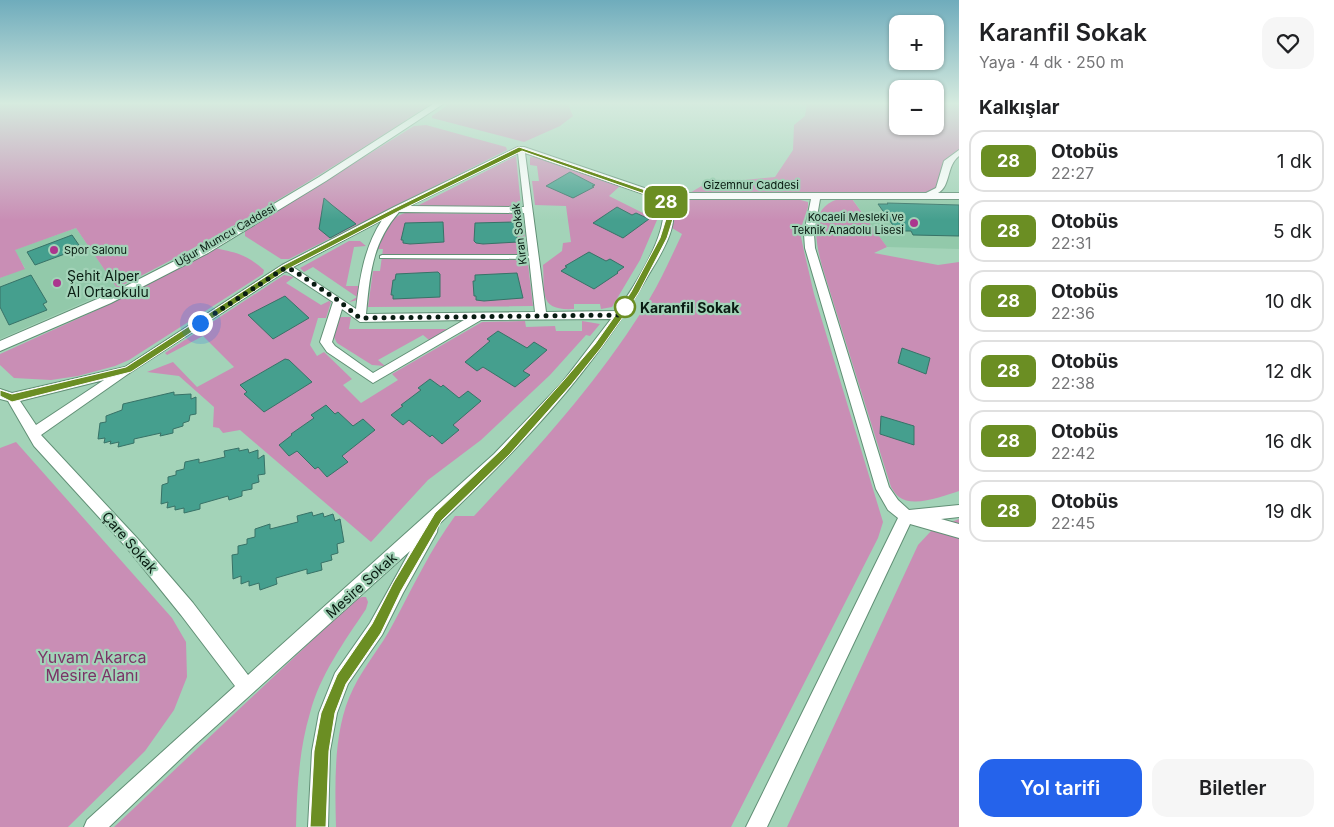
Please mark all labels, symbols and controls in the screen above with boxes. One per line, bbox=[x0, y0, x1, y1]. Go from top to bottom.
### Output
map controls bbox=[889, 15, 944, 135]
button: + bbox=[889, 15, 944, 70]
button: heart bbox=[1262, 17, 1314, 69]
text: Karanfil Sokak bbox=[979, 18, 1147, 47]
text: Yaya · 4 dk · 250 m bbox=[979, 52, 1124, 72]
button: − bbox=[889, 80, 944, 135]
text: Kalkışlar bbox=[979, 96, 1060, 119]
text: Otobüs bbox=[1051, 140, 1119, 163]
text: 28 bbox=[997, 150, 1020, 171]
text: 1 dk bbox=[1277, 150, 1312, 173]
text: 22:27 bbox=[1051, 163, 1094, 183]
street label: Gizemnur Caddesi bbox=[703, 178, 799, 192]
line badge: 28 bbox=[644, 186, 688, 218]
text: 28 bbox=[654, 191, 678, 212]
street label: Uğur Mumcu Caddesi bbox=[172, 201, 278, 269]
street label: Kıran Sokak bbox=[508, 202, 530, 266]
place label: Kocaeli Mesleki ve Teknik Anadolu Lisesi bbox=[792, 210, 904, 237]
text: Otobüs bbox=[1051, 210, 1119, 233]
marker: Kocaeli Mesleki ve Teknik Anadolu Lisesi bbox=[908, 217, 920, 229]
text: 28 bbox=[997, 220, 1020, 241]
text: 5 dk bbox=[1273, 220, 1312, 243]
text: 22:31 bbox=[1051, 233, 1092, 253]
place label: Spor Salonu bbox=[64, 243, 127, 257]
marker: Spor Salonu bbox=[48, 244, 60, 256]
place label: Şehit Alper Al Ortaokulu bbox=[67, 267, 149, 300]
marker: Şehit Alper Al Ortaokulu bbox=[51, 277, 63, 289]
text: Otobüs bbox=[1051, 280, 1119, 303]
text: 28 bbox=[997, 290, 1020, 311]
text: 10 dk bbox=[1265, 290, 1312, 313]
marker: Karanfil Sokak bbox=[614, 296, 636, 318]
place label: Karanfil Sokak bbox=[640, 299, 740, 316]
text: 22:36 bbox=[1051, 303, 1095, 323]
your location bbox=[188, 311, 213, 336]
text: Otobüs bbox=[1051, 350, 1119, 373]
text: 28 bbox=[997, 360, 1020, 381]
text: 12 dk bbox=[1265, 360, 1312, 383]
text: 22:38 bbox=[1051, 373, 1095, 393]
text: Otobüs bbox=[1051, 420, 1119, 443]
text: 28 bbox=[997, 430, 1020, 451]
text: 16 dk bbox=[1265, 430, 1312, 453]
text: 22:42 bbox=[1051, 443, 1095, 463]
text: Otobüs bbox=[1051, 490, 1119, 513]
text: 28 bbox=[997, 500, 1020, 521]
text: 19 dk bbox=[1265, 500, 1312, 523]
street label: Çare Sokak bbox=[99, 508, 161, 576]
text: 22:45 bbox=[1051, 513, 1095, 533]
street label: Mesire Sokak bbox=[322, 549, 400, 621]
park label: Yuvam Akarca Mesire Alanı bbox=[38, 647, 146, 685]
button: Yol tarifi bbox=[979, 759, 1142, 817]
button: Biletler bbox=[1152, 759, 1314, 817]

